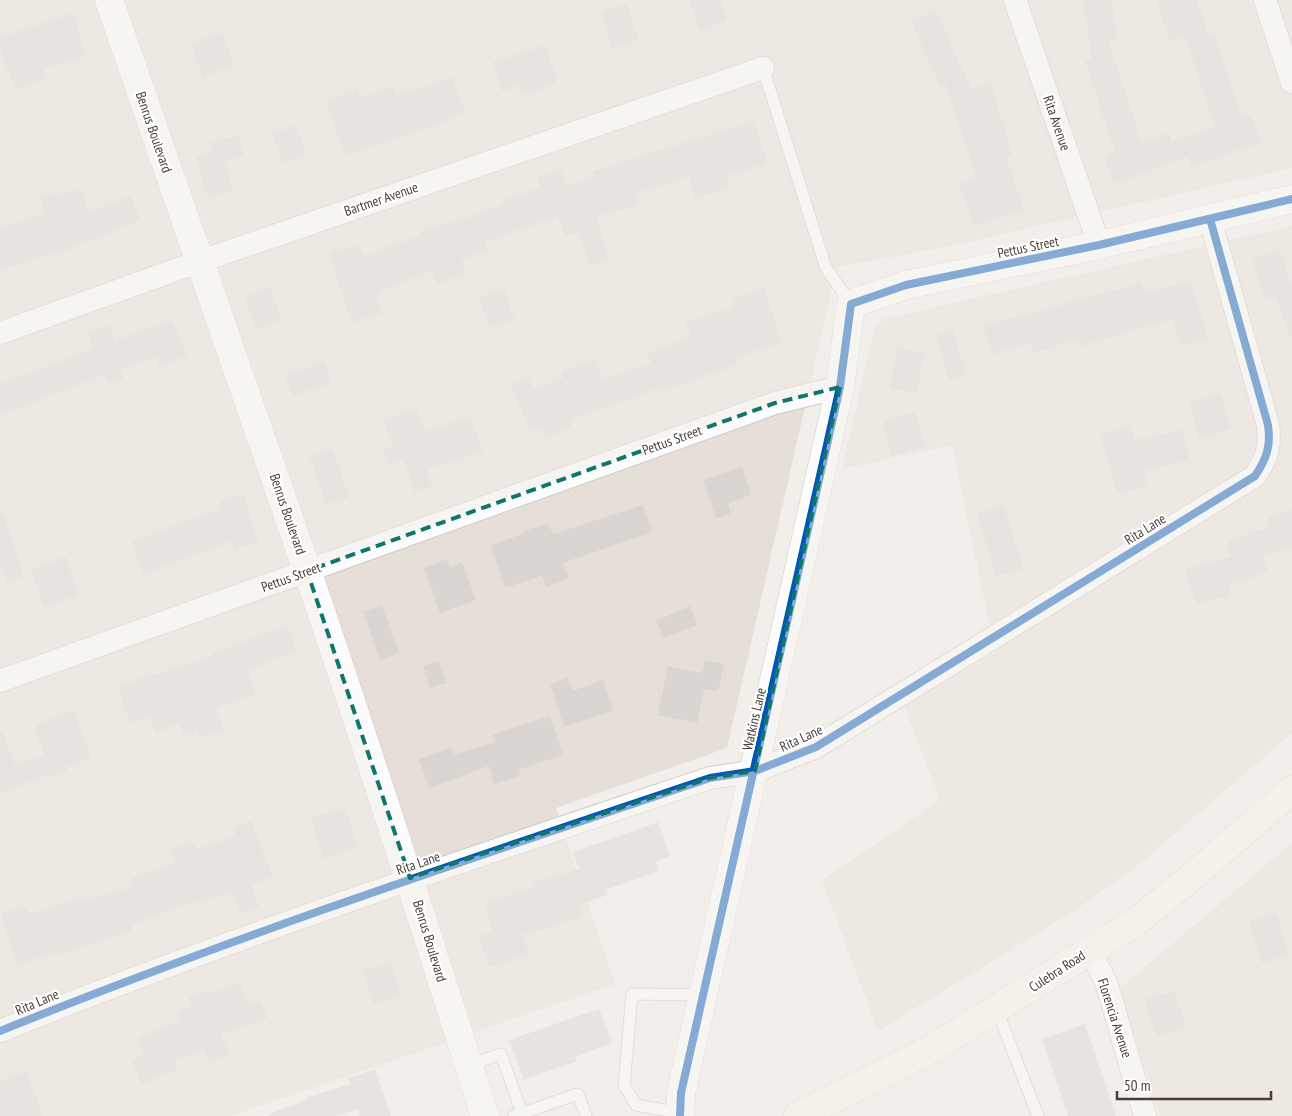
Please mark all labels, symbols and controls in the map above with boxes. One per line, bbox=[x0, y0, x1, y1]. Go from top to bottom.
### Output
street label: Benrus Boulevard bbox=[132, 89, 176, 175]
street label: Rita Avenue bbox=[1039, 93, 1075, 153]
street label: Bartmer Avenue bbox=[342, 178, 421, 220]
street label: Pettus Street bbox=[996, 232, 1060, 262]
street label: Pettus Street bbox=[640, 421, 704, 459]
street label: Benrus Boulevard bbox=[266, 471, 310, 557]
street label: Rita Lane bbox=[1121, 509, 1169, 549]
street label: Pettus Street bbox=[259, 558, 323, 596]
street label: Watkins Lane bbox=[738, 686, 770, 752]
street label: Rita Lane bbox=[777, 720, 826, 756]
street label: Rita Lane bbox=[394, 847, 443, 879]
street label: Benrus Boulevard bbox=[409, 898, 451, 984]
street label: Culebra Road bbox=[1025, 946, 1089, 996]
street label: Florencia Avenue bbox=[1094, 976, 1136, 1060]
street label: Rita Lane bbox=[13, 985, 62, 1019]
scale bar bbox=[1117, 1068, 1271, 1100]
text: 50 m bbox=[1124, 1076, 1150, 1095]

